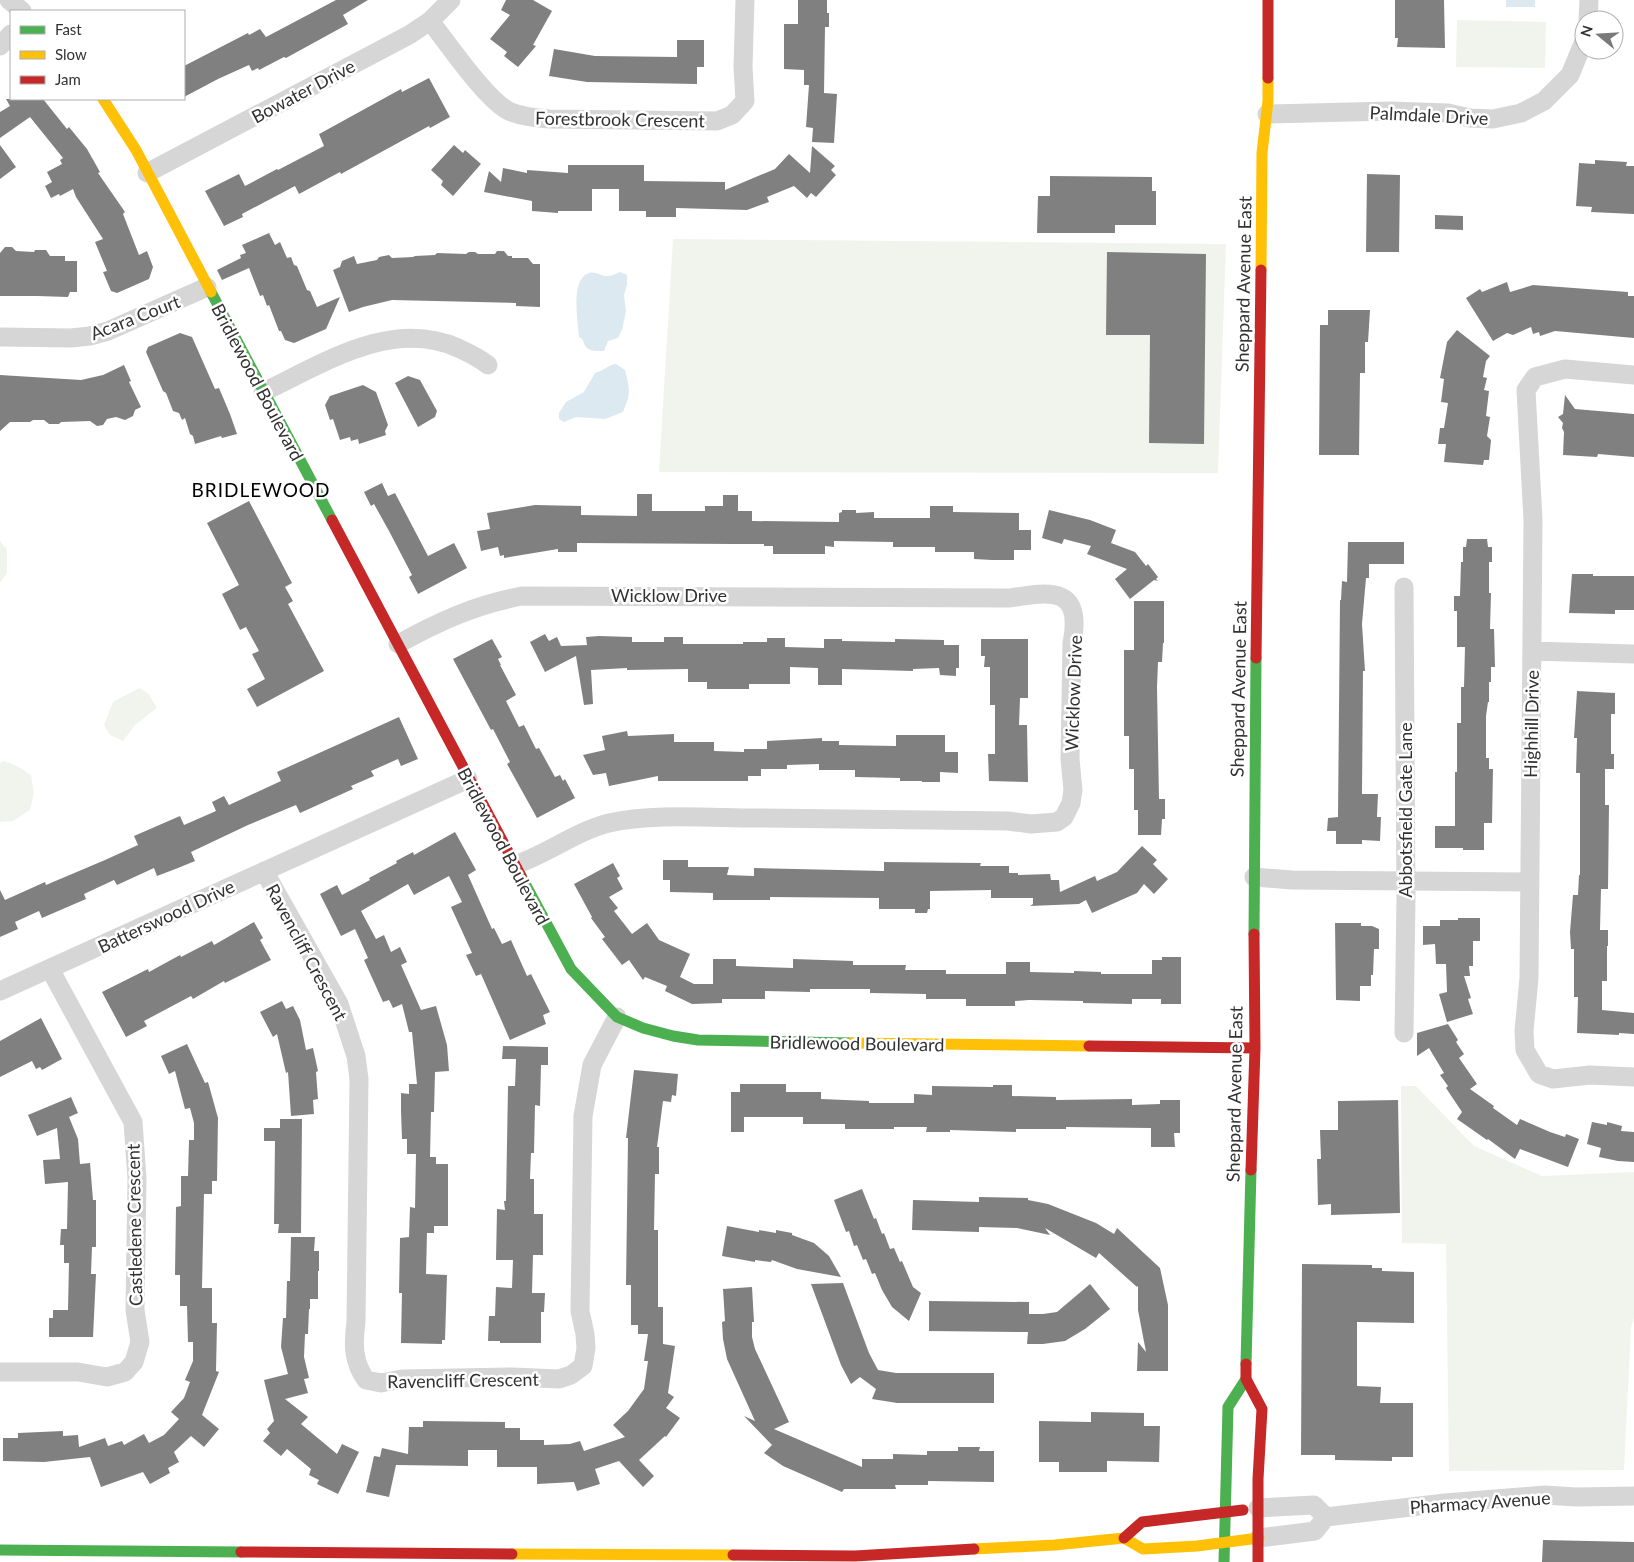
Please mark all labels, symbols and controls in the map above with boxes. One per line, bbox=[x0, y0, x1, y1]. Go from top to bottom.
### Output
legend bbox=[10, 10, 185, 100]
north arrow bbox=[1574, 10, 1624, 60]
text: Fast bbox=[55, 20, 82, 38]
text: N bbox=[1576, 23, 1596, 39]
text: Slow bbox=[55, 45, 87, 63]
street label: Bowater Drive bbox=[247, 55, 359, 127]
text: Jam bbox=[55, 70, 81, 88]
street label: Palmdale Drive bbox=[1369, 101, 1489, 129]
street label: Forestbrook Crescent bbox=[535, 107, 706, 131]
street label: Sheppard Avenue East bbox=[1230, 195, 1256, 372]
street label: Acara Court bbox=[87, 290, 184, 344]
street label: Bridlewood Boulevard bbox=[207, 300, 309, 464]
district label: BRIDLEWOOD bbox=[191, 478, 331, 501]
street label: Wicklow Drive bbox=[611, 584, 727, 606]
street label: Sheppard Avenue East bbox=[1225, 600, 1251, 777]
street label: Wicklow Drive bbox=[1060, 635, 1086, 751]
street label: Highhill Drive bbox=[1519, 670, 1543, 778]
street label: Abbotsfield Gate Lane bbox=[1394, 722, 1416, 898]
street label: Bridlewood Boulevard bbox=[453, 764, 555, 928]
street label: Batterswood Drive bbox=[94, 875, 238, 957]
street label: Ravencliff Crescent bbox=[262, 880, 353, 1025]
street label: Sheppard Avenue East bbox=[1221, 1005, 1247, 1182]
street label: Bridlewood Boulevard bbox=[769, 1030, 945, 1056]
street label: Castledene Crescent bbox=[122, 1143, 146, 1306]
street label: Ravencliff Crescent bbox=[387, 1368, 540, 1392]
street label: Pharmacy Avenue bbox=[1409, 1486, 1551, 1518]

